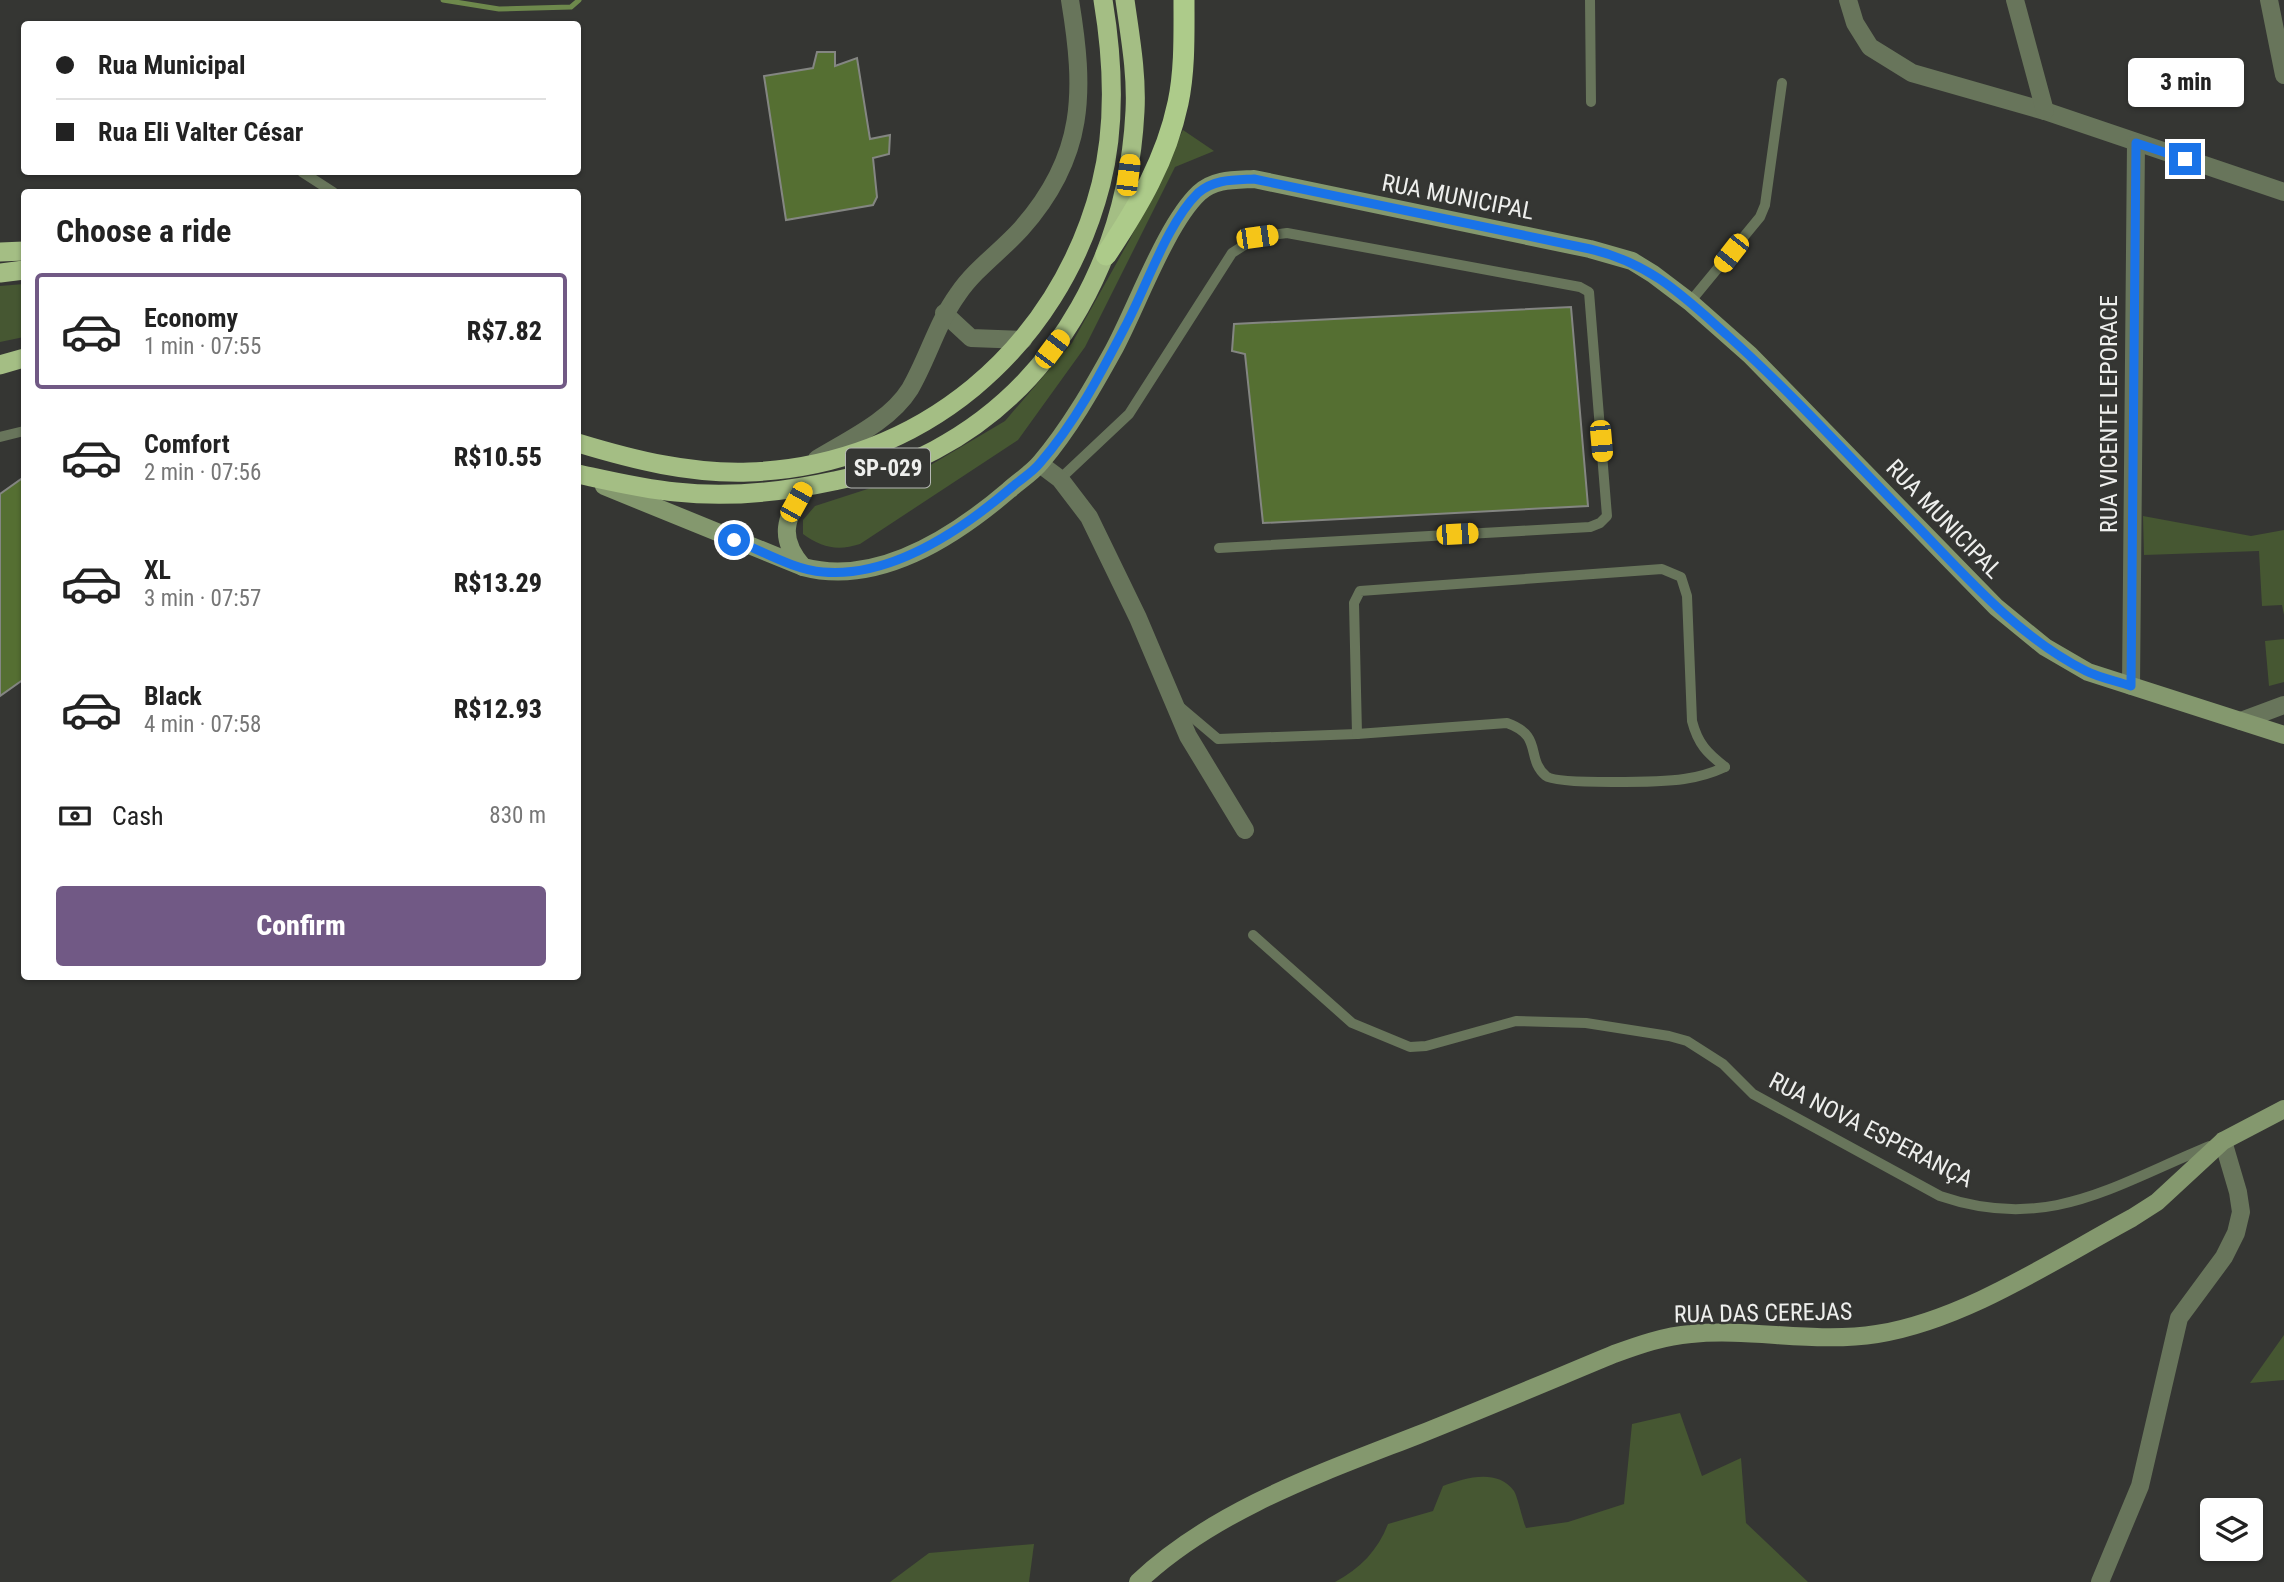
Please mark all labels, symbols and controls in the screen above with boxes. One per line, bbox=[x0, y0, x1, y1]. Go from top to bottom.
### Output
text: Rua Municipal bbox=[98, 50, 245, 80]
callout: 3 min bbox=[2127, 58, 2243, 106]
text: 3 min bbox=[2160, 69, 2212, 96]
text: Rua Eli Valter César bbox=[98, 117, 303, 147]
route end bbox=[2169, 143, 2201, 175]
car bbox=[1116, 153, 1141, 197]
street label: RUA MUNICIPAL bbox=[1380, 169, 1536, 225]
text: Choose a ride bbox=[56, 212, 231, 250]
car bbox=[1235, 224, 1280, 250]
car bbox=[1710, 230, 1753, 276]
street label: RUA VICENTE LEPORACE bbox=[2095, 295, 2123, 533]
icon: car bbox=[60, 300, 123, 363]
text: Economy bbox=[144, 303, 238, 333]
text: R$7.82 bbox=[467, 316, 542, 346]
car bbox=[1031, 326, 1074, 372]
text: 1 min · 07:55 bbox=[144, 333, 261, 360]
car bbox=[1589, 419, 1614, 463]
icon: car bbox=[60, 426, 123, 489]
text: Comfort bbox=[144, 429, 230, 459]
text: R$10.55 bbox=[454, 442, 542, 472]
road number: SP-029 bbox=[846, 448, 930, 488]
street label: RUA MUNICIPAL bbox=[1880, 454, 2008, 584]
text: 2 min · 07:56 bbox=[144, 459, 261, 486]
car bbox=[777, 479, 816, 525]
car bbox=[1436, 522, 1479, 546]
route start bbox=[718, 524, 750, 556]
icon: car bbox=[60, 552, 123, 615]
text: XL bbox=[144, 555, 171, 585]
text: R$13.29 bbox=[454, 568, 542, 598]
text: 3 min · 07:57 bbox=[144, 585, 261, 612]
icon: car bbox=[60, 678, 123, 741]
text: Black bbox=[144, 681, 202, 711]
text: R$12.93 bbox=[454, 694, 542, 724]
text: 4 min · 07:58 bbox=[144, 711, 261, 738]
icon: cash bbox=[56, 797, 94, 835]
text: Cash bbox=[112, 801, 164, 831]
text: 830 m bbox=[489, 802, 546, 829]
button: Confirm bbox=[56, 886, 546, 966]
street label: RUA NOVA ESPERANÇA bbox=[1765, 1067, 1978, 1194]
street label: RUA DAS CEREJAS bbox=[1674, 1297, 1852, 1329]
map controls bbox=[2200, 1498, 2263, 1561]
button: layers bbox=[2200, 1498, 2263, 1561]

